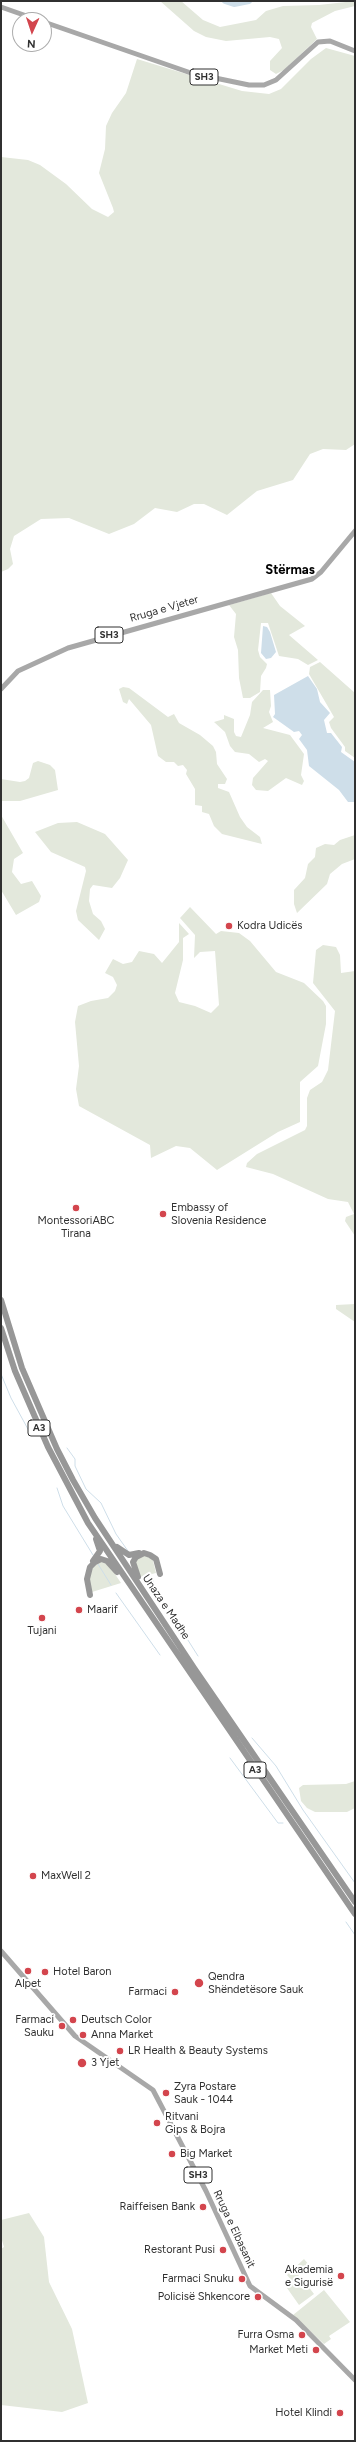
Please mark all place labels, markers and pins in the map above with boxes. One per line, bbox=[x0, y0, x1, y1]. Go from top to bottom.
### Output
place label: Kodra Udicës bbox=[237, 919, 302, 933]
marker: Kodra Udicës bbox=[224, 921, 234, 931]
place label: Embassy of Slovenia Residence bbox=[171, 1201, 266, 1227]
marker: MontessoriABC Tirana bbox=[71, 1203, 81, 1213]
marker: Embassy of Slovenia Residence bbox=[158, 1209, 168, 1219]
place label: MontessoriABC Tirana bbox=[38, 1214, 114, 1240]
place label: Maarif bbox=[87, 1603, 118, 1617]
marker: Maarif bbox=[74, 1605, 84, 1615]
marker: Tujani bbox=[37, 1613, 47, 1623]
place label: Tujani bbox=[28, 1624, 56, 1638]
place label: MaxWell 2 bbox=[41, 1869, 91, 1883]
marker: MaxWell 2 bbox=[28, 1871, 38, 1881]
place label: Hotel Baron bbox=[53, 1965, 111, 1979]
marker: Alpet bbox=[23, 1966, 33, 1976]
marker: Hotel Baron bbox=[40, 1967, 50, 1977]
place label: Qendra Shëndetësore Sauk bbox=[208, 1970, 303, 1996]
place label: Alpet bbox=[15, 1977, 41, 1991]
marker: Qendra Shëndetësore Sauk bbox=[193, 1977, 205, 1989]
place label: Farmaci bbox=[128, 1985, 167, 1999]
marker: Farmaci bbox=[170, 1987, 180, 1997]
place label: Farmaci Sauku bbox=[15, 2013, 54, 2039]
place label: Deutsch Color bbox=[81, 2013, 152, 2027]
marker: Deutsch Color bbox=[68, 2015, 78, 2025]
marker: Farmaci Sauku bbox=[57, 2021, 67, 2031]
place label: Anna Market bbox=[91, 2028, 153, 2042]
marker: Anna Market bbox=[78, 2030, 88, 2040]
place label: LR Health & Beauty Systems bbox=[128, 2044, 268, 2058]
marker: LR Health & Beauty Systems bbox=[115, 2046, 125, 2056]
place label: 3 Yjet bbox=[91, 2056, 119, 2070]
marker: 3 Yjet bbox=[76, 2057, 88, 2069]
place label: Zyra Postare Sauk - 1044 bbox=[174, 2080, 236, 2106]
marker: Zyra Postare Sauk - 1044 bbox=[161, 2088, 171, 2098]
place label: Ritvani Gips & Bojra bbox=[165, 2110, 225, 2136]
marker: Ritvani Gips & Bojra bbox=[152, 2118, 162, 2128]
place label: Big Market bbox=[180, 2147, 232, 2161]
marker: Big Market bbox=[167, 2149, 177, 2159]
place label: Raiffeisen Bank bbox=[120, 2200, 195, 2214]
marker: Raiffeisen Bank bbox=[198, 2202, 208, 2212]
place label: Restorant Pusi bbox=[144, 2243, 215, 2257]
marker: Restorant Pusi bbox=[218, 2245, 228, 2255]
place label: Akademia e Sigurisë bbox=[285, 2263, 333, 2289]
marker: Akademia e Sigurisë bbox=[336, 2271, 346, 2281]
place label: Farmaci Snuku bbox=[162, 2272, 234, 2286]
marker: Farmaci Snuku bbox=[237, 2274, 247, 2284]
place label: Policisë Shkencore bbox=[158, 2290, 250, 2304]
marker: Policisë Shkencore bbox=[253, 2292, 263, 2302]
place label: Furra Osma bbox=[238, 2328, 294, 2342]
marker: Furra Osma bbox=[297, 2330, 307, 2340]
place label: Market Meti bbox=[249, 2343, 308, 2357]
marker: Market Meti bbox=[311, 2345, 321, 2355]
place label: Hotel Klindi bbox=[275, 2406, 332, 2420]
marker: Hotel Klindi bbox=[335, 2408, 345, 2418]

